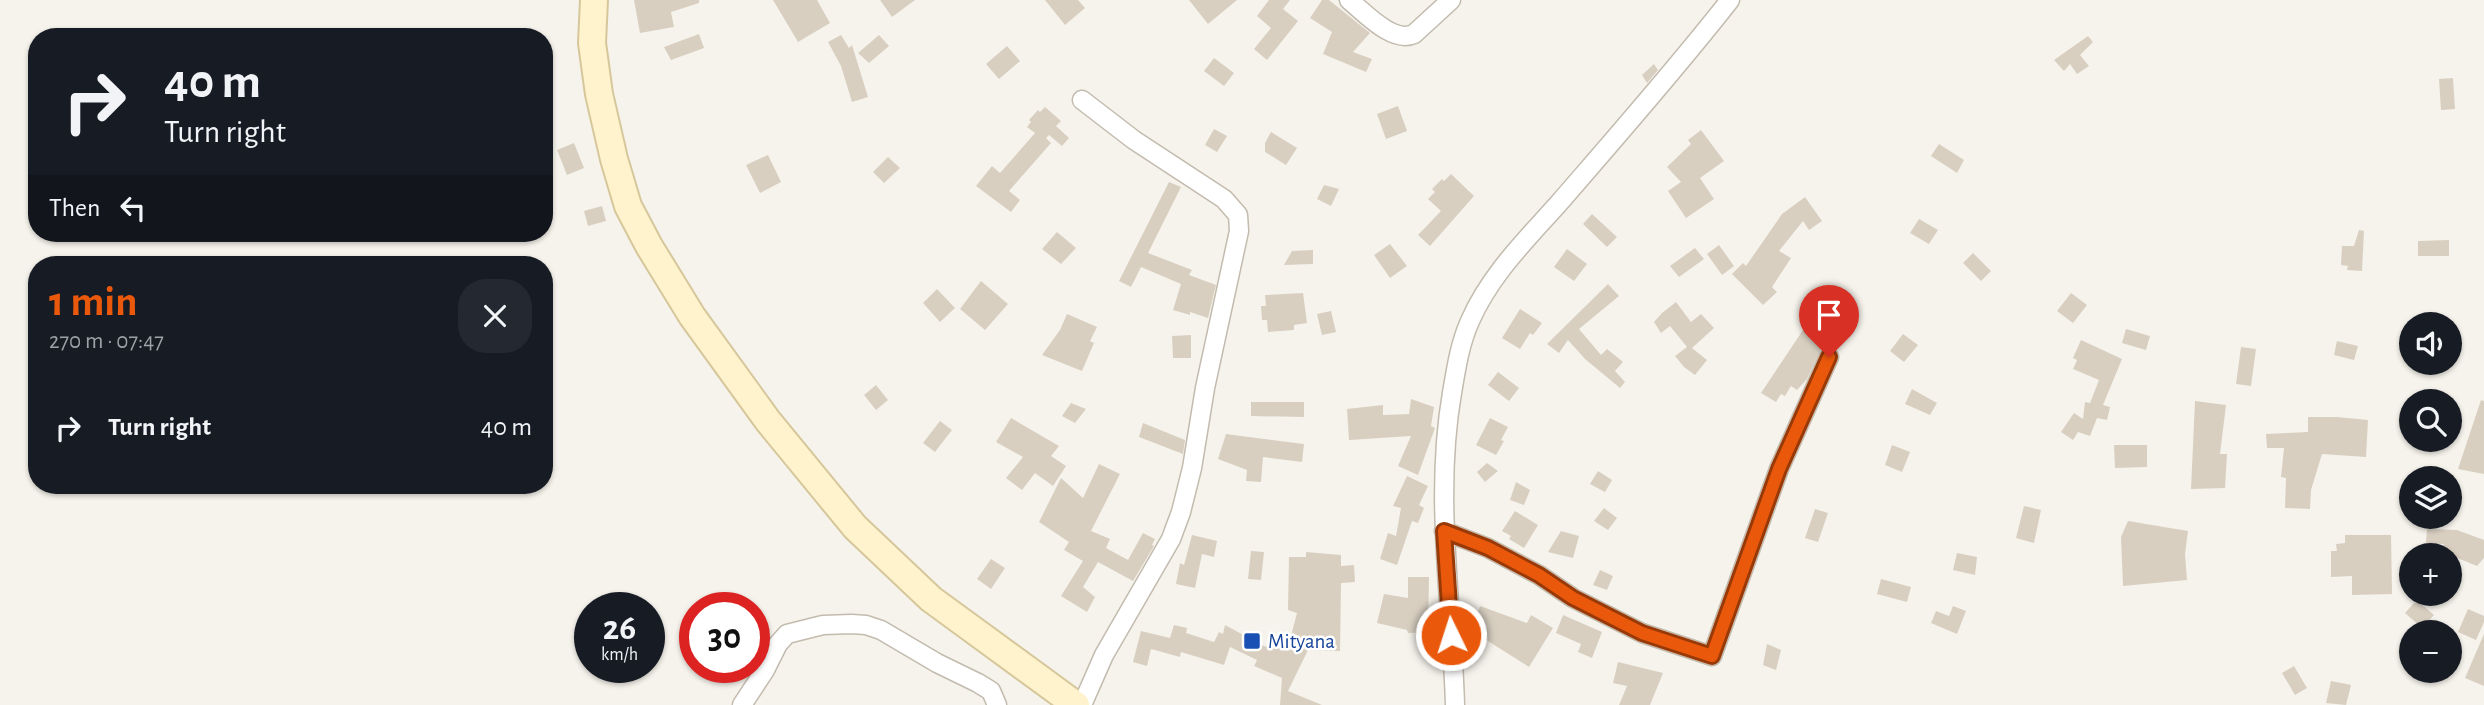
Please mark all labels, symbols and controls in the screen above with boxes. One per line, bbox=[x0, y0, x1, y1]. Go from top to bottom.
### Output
icon: right bbox=[49, 56, 140, 147]
text: 40 m bbox=[164, 58, 261, 107]
text: Turn right bbox=[164, 116, 286, 148]
icon: left bbox=[114, 189, 152, 227]
text: Then bbox=[49, 195, 100, 221]
button: close bbox=[458, 279, 532, 353]
text: 1 min bbox=[49, 281, 138, 323]
pin bbox=[1799, 285, 1859, 357]
icon: arrive bbox=[1810, 296, 1848, 334]
map controls bbox=[2399, 312, 2462, 683]
button: sound bbox=[2399, 312, 2462, 375]
text: 270 m · 07:47 bbox=[49, 330, 164, 353]
button: search bbox=[2399, 389, 2462, 452]
icon: right bbox=[49, 409, 87, 447]
text: Turn right bbox=[108, 414, 211, 440]
text: 40 m bbox=[481, 414, 532, 440]
button: layers bbox=[2399, 466, 2462, 529]
button: + bbox=[2399, 543, 2462, 606]
speed limit sign: 30 bbox=[679, 592, 770, 683]
position arrow bbox=[1414, 598, 1488, 672]
text: 26 bbox=[603, 611, 636, 646]
button: − bbox=[2399, 620, 2462, 683]
marker: Mityana bbox=[1242, 631, 1262, 651]
place label: Mityana bbox=[1268, 631, 1335, 652]
text: km/h bbox=[601, 646, 638, 664]

